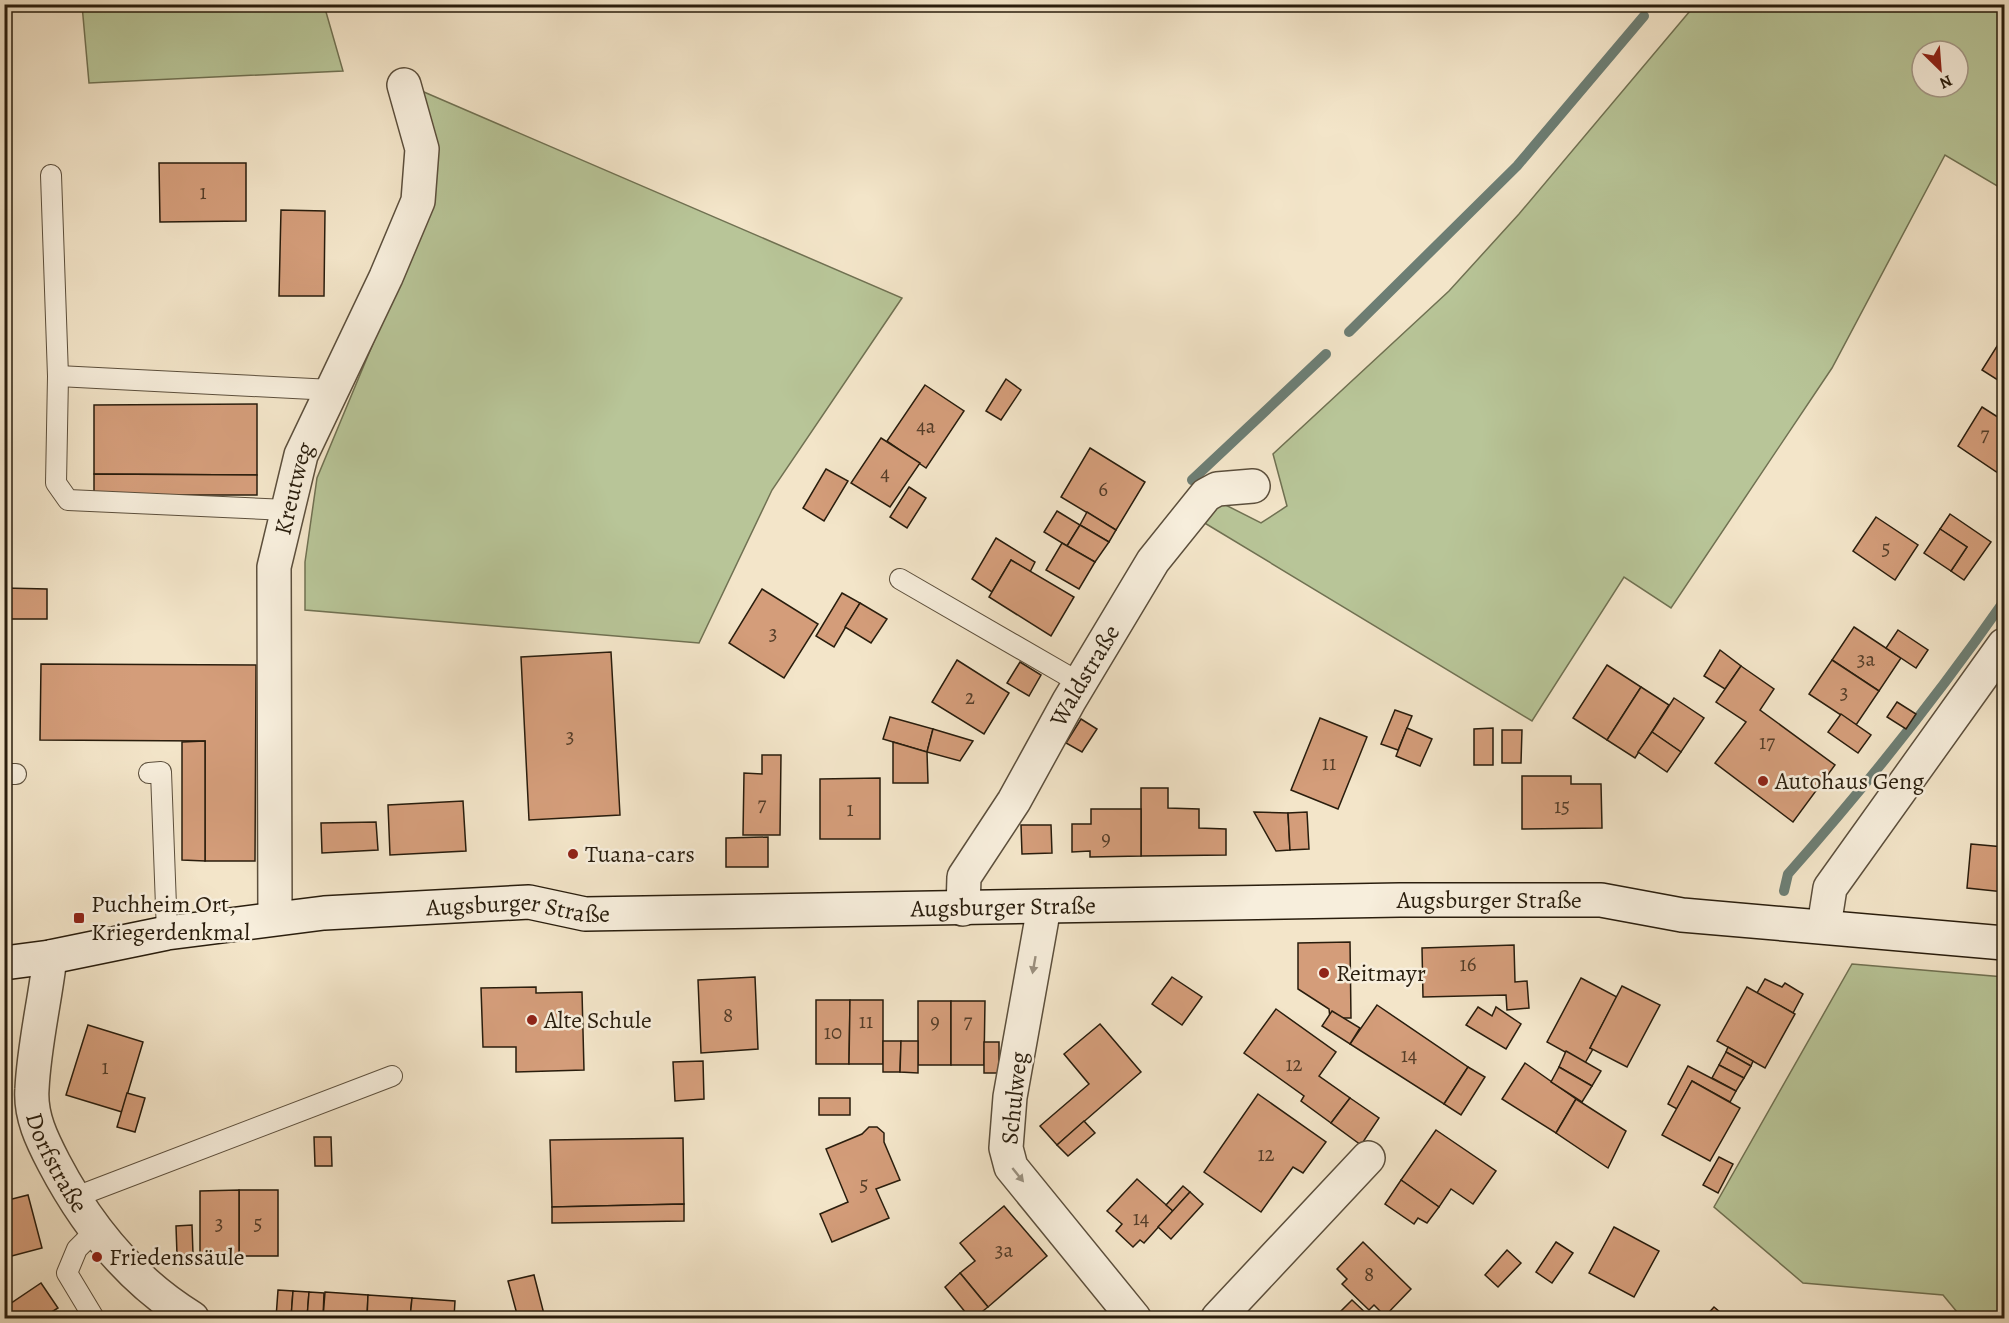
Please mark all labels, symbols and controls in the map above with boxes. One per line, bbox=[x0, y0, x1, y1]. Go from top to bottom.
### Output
north arrow bbox=[1910, 39, 1970, 99]
text: N bbox=[1936, 69, 1956, 94]
house number: 1 bbox=[199, 178, 207, 206]
house number: 4a bbox=[916, 412, 936, 440]
house number: 7 bbox=[1981, 420, 1990, 448]
street label: Kreutweg bbox=[266, 436, 321, 538]
house number: 4 bbox=[880, 459, 890, 487]
house number: 6 bbox=[1098, 475, 1108, 503]
house number: 5 bbox=[1881, 534, 1891, 562]
house number: 3 bbox=[769, 619, 777, 647]
street label: Waldstraße bbox=[1042, 619, 1127, 733]
house number: 3a bbox=[1857, 645, 1875, 673]
house number: 3 bbox=[1840, 678, 1848, 706]
house number: 2 bbox=[965, 683, 975, 711]
house number: 3 bbox=[566, 722, 574, 750]
house number: 17 bbox=[1759, 728, 1775, 756]
house number: 11 bbox=[1322, 749, 1336, 777]
place label: Autohaus Geng bbox=[1774, 765, 1924, 797]
marker: Autohaus Geng bbox=[1756, 774, 1770, 788]
house number: 7 bbox=[758, 790, 767, 818]
house number: 15 bbox=[1554, 792, 1570, 820]
house number: 1 bbox=[846, 795, 854, 823]
house number: 9 bbox=[1101, 824, 1111, 852]
place label: Tuana-cars bbox=[585, 838, 695, 870]
marker: Tuana-cars bbox=[566, 847, 580, 861]
street label: Augsburger Straße bbox=[1396, 884, 1582, 916]
street label: Augsburger Straße bbox=[424, 886, 610, 930]
place label: Puchheim Ort, Kriegerdenkmal bbox=[91, 888, 250, 948]
street label: Augsburger Straße bbox=[909, 889, 1096, 924]
marker: Puchheim Ort, Kriegerdenkmal bbox=[72, 911, 86, 925]
house number: 16 bbox=[1460, 950, 1477, 978]
one-way arrow bbox=[1029, 955, 1038, 974]
place label: Reitmayr bbox=[1336, 957, 1426, 989]
marker: Reitmayr bbox=[1317, 966, 1331, 980]
house number: 8 bbox=[723, 1001, 733, 1029]
place label: Alte Schule bbox=[543, 1004, 652, 1036]
house number: 11 bbox=[859, 1007, 873, 1035]
house number: 9 bbox=[930, 1007, 940, 1035]
house number: 7 bbox=[964, 1007, 973, 1035]
marker: Alte Schule bbox=[525, 1013, 539, 1027]
house number: 10 bbox=[824, 1018, 842, 1046]
house number: 14 bbox=[1401, 1041, 1417, 1069]
street label: Schulweg bbox=[993, 1050, 1035, 1146]
house number: 12 bbox=[1285, 1050, 1303, 1078]
house number: 1 bbox=[101, 1053, 109, 1081]
street label: Dorfstraße bbox=[18, 1109, 95, 1219]
house number: 12 bbox=[1257, 1140, 1275, 1168]
one-way arrow bbox=[1011, 1168, 1023, 1183]
house number: 5 bbox=[859, 1170, 869, 1198]
house number: 14 bbox=[1133, 1204, 1149, 1232]
house number: 3 bbox=[215, 1209, 223, 1237]
house number: 5 bbox=[253, 1209, 263, 1237]
house number: 3a bbox=[995, 1236, 1013, 1264]
place label: Friedenssäule bbox=[109, 1241, 244, 1273]
marker: Friedenssäule bbox=[90, 1250, 104, 1264]
house number: 8 bbox=[1364, 1260, 1374, 1288]

